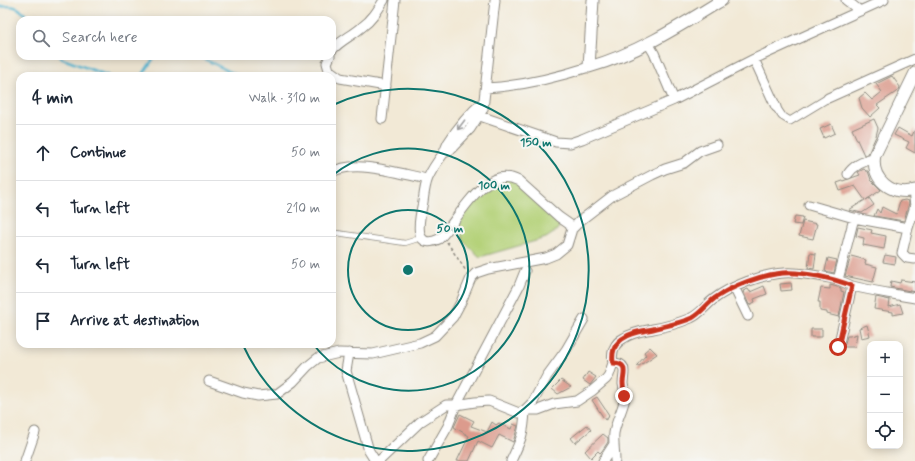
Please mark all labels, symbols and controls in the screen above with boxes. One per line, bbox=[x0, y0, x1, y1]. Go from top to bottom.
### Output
search box bbox=[16, 16, 336, 60]
icon: search bbox=[30, 27, 52, 49]
text: Search here bbox=[62, 28, 138, 48]
text: 4 min bbox=[32, 87, 73, 109]
text: Walk · 310 m bbox=[249, 90, 320, 107]
one-way arrow bbox=[457, 119, 465, 130]
text: 150 m bbox=[520, 135, 552, 151]
icon: ahead bbox=[32, 142, 54, 164]
text: Continue bbox=[70, 143, 126, 163]
text: 50 m bbox=[291, 144, 320, 161]
text: 100 m bbox=[478, 178, 511, 194]
icon: left bbox=[32, 198, 54, 220]
text: Turn left bbox=[70, 199, 130, 219]
text: 210 m bbox=[286, 200, 320, 217]
text: 50 m bbox=[437, 221, 464, 237]
icon: left bbox=[32, 254, 54, 276]
text: Turn left bbox=[70, 255, 130, 275]
text: 50 m bbox=[291, 256, 320, 273]
centre of rings bbox=[401, 263, 415, 277]
icon: arrive bbox=[32, 310, 54, 332]
text: Arrive at destination bbox=[70, 311, 199, 331]
route start bbox=[829, 338, 847, 356]
map controls bbox=[867, 341, 903, 449]
button: + bbox=[867, 341, 903, 377]
button: − bbox=[867, 377, 903, 413]
route end bbox=[615, 387, 633, 405]
button: locate bbox=[867, 413, 903, 449]

